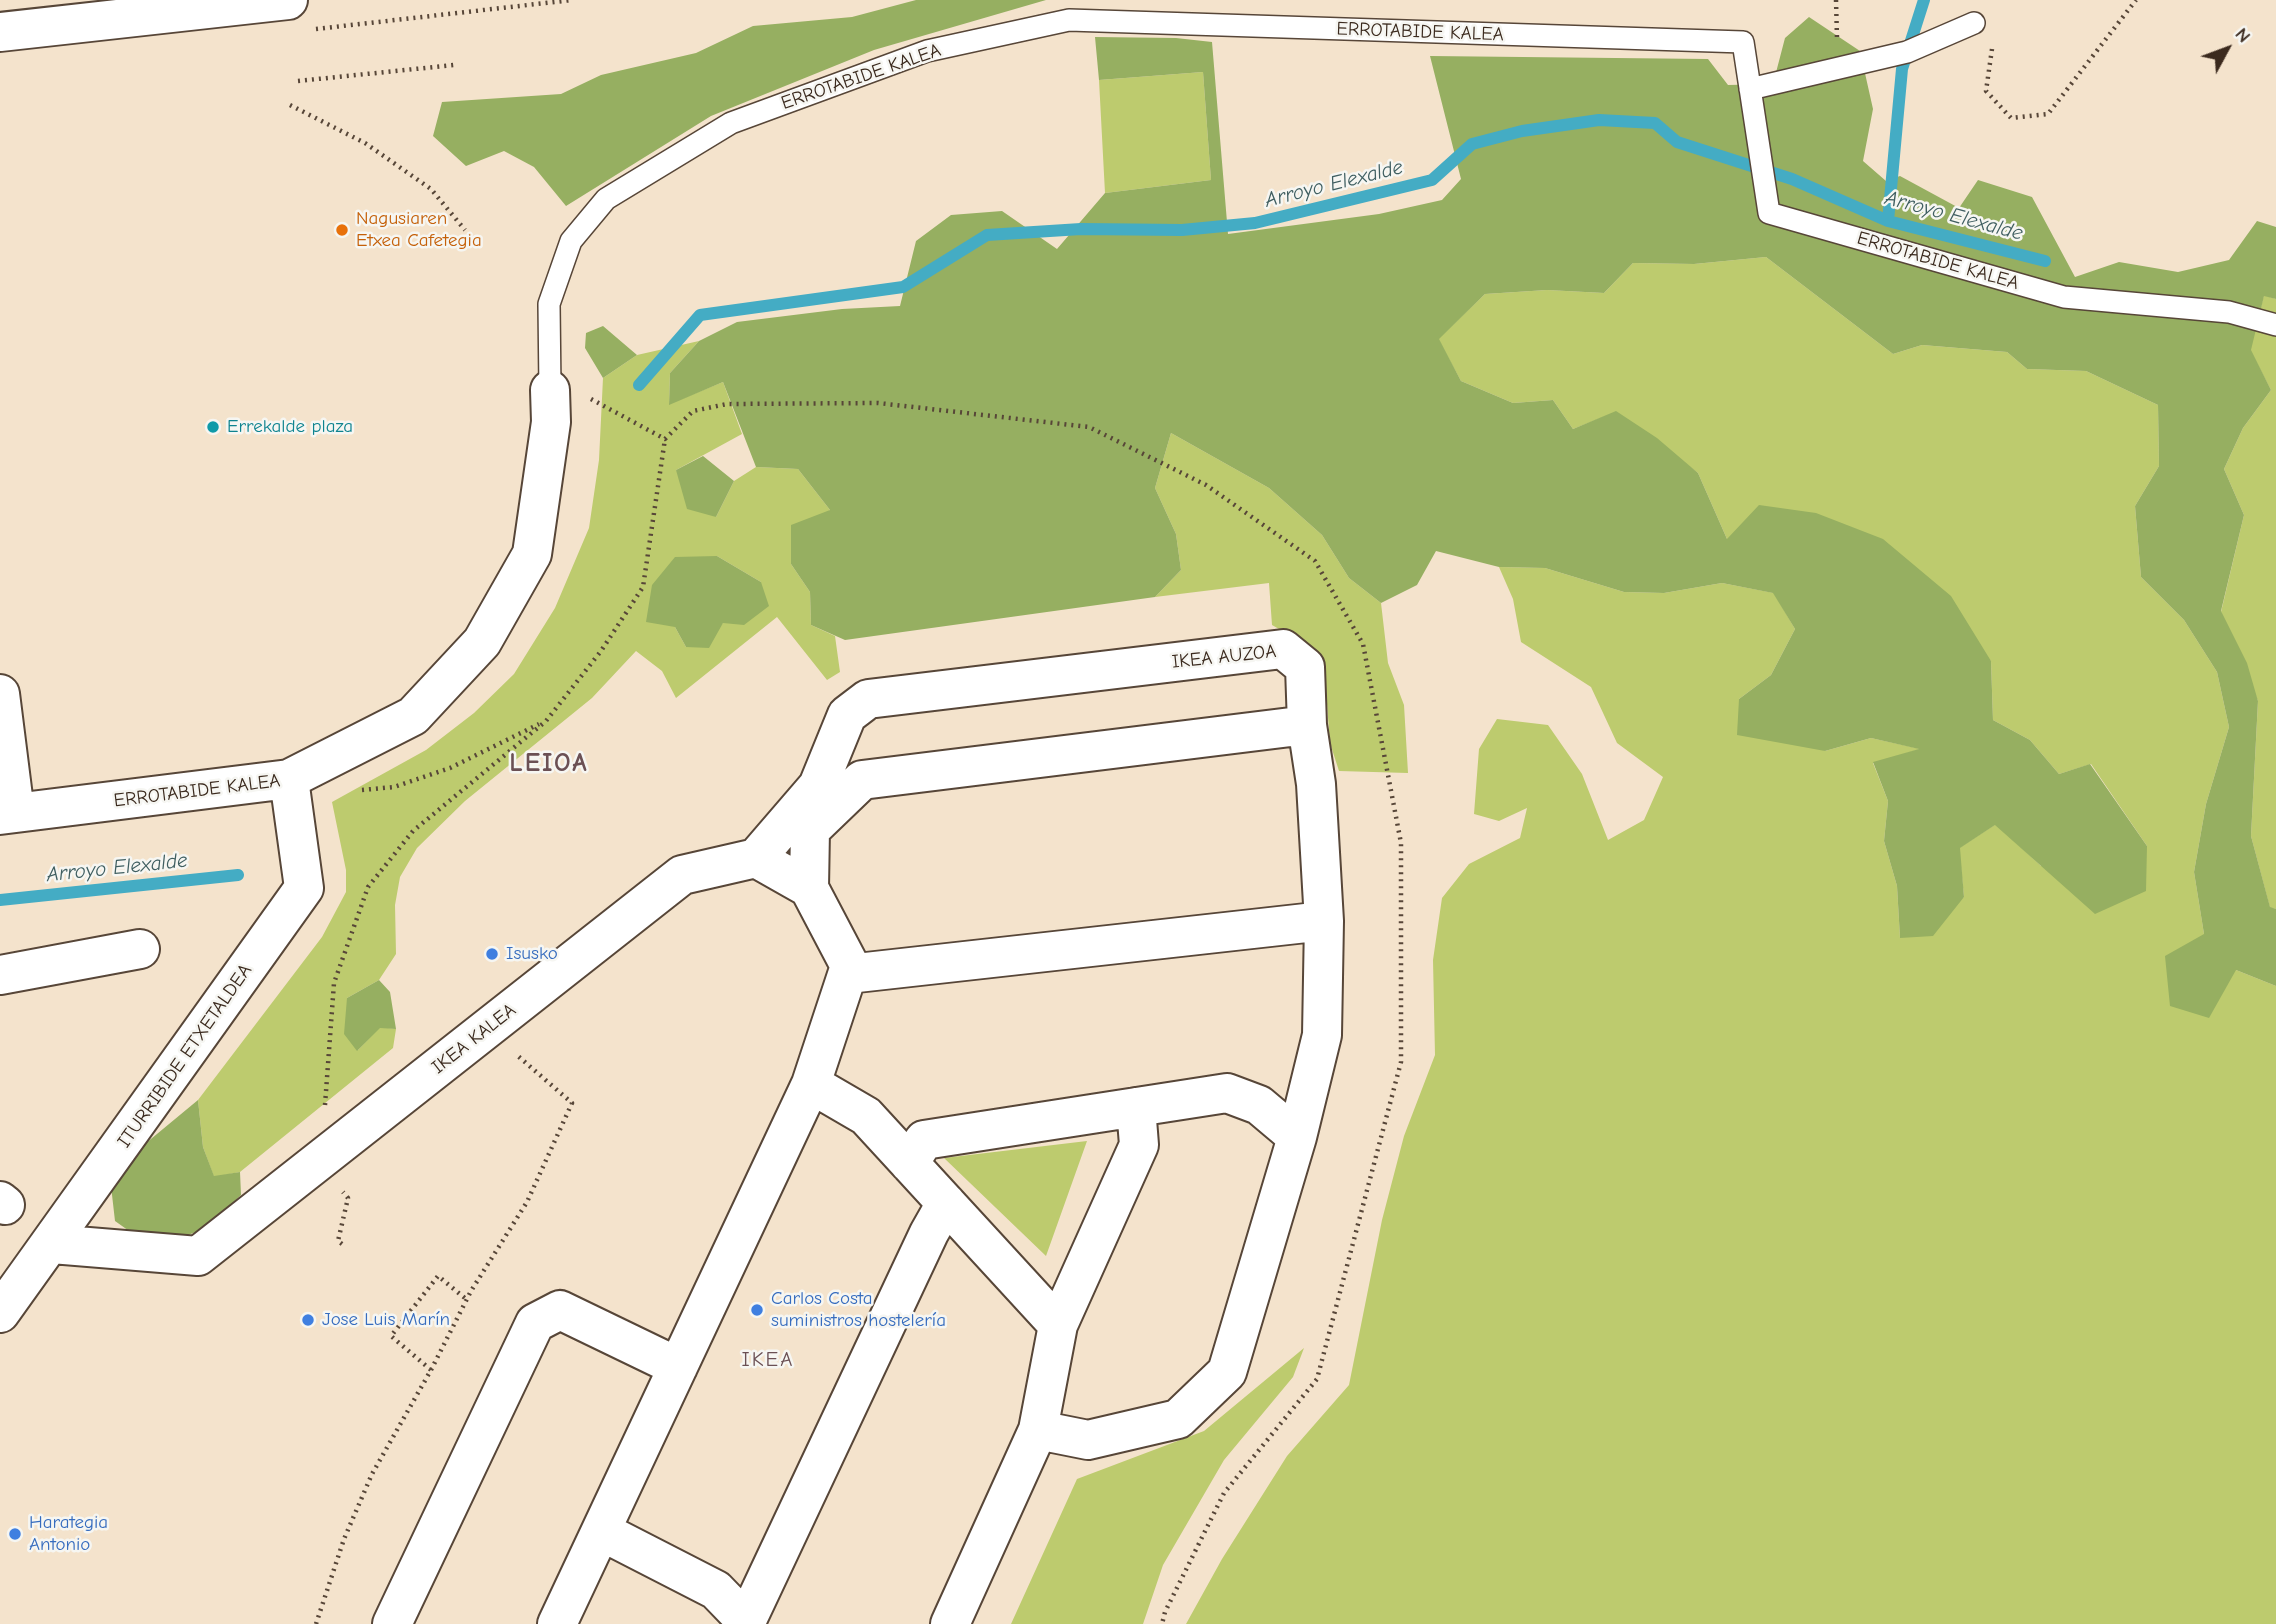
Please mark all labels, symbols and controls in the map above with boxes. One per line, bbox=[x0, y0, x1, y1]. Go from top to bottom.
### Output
north arrow bbox=[2192, 14, 2262, 84]
street label: ERROTABIDE KALEA bbox=[1336, 18, 1504, 46]
text: N bbox=[2230, 23, 2255, 47]
street label: ERROTABIDE KALEA bbox=[778, 39, 944, 115]
water label: Arroyo Elexalde bbox=[1262, 155, 1406, 213]
water label: Arroyo Elexalde bbox=[1882, 186, 2026, 246]
place label: Nagusiaren Etxea Cafetegia bbox=[356, 208, 482, 252]
marker: Nagusiaren Etxea Cafetegia bbox=[334, 222, 350, 238]
street label: ERROTABIDE KALEA bbox=[1854, 227, 2022, 295]
place label: Errekalde plaza bbox=[227, 416, 353, 438]
marker: Errekalde plaza bbox=[205, 419, 221, 435]
street label: IKEA AUZOA bbox=[1171, 640, 1277, 674]
district label: LEIOA bbox=[510, 748, 588, 780]
street label: ERROTABIDE KALEA bbox=[113, 769, 281, 813]
water label: Arroyo Elexalde bbox=[45, 848, 189, 888]
place label: Isusko bbox=[506, 943, 558, 965]
marker: Isusko bbox=[484, 946, 500, 962]
street label: ITURRIBIDE ETXETALDEA bbox=[113, 960, 257, 1152]
street label: IKEA KALEA bbox=[427, 999, 521, 1079]
place label: Carlos Costa suministros hostelería bbox=[771, 1288, 946, 1332]
marker: Carlos Costa suministros hostelería bbox=[749, 1302, 765, 1318]
place label: Jose Luis Marín bbox=[322, 1309, 450, 1331]
marker: Jose Luis Marín bbox=[300, 1312, 316, 1328]
district label: IKEA bbox=[742, 1347, 794, 1373]
place label: Harategia Antonio bbox=[29, 1512, 108, 1556]
marker: Harategia Antonio bbox=[7, 1526, 23, 1542]

